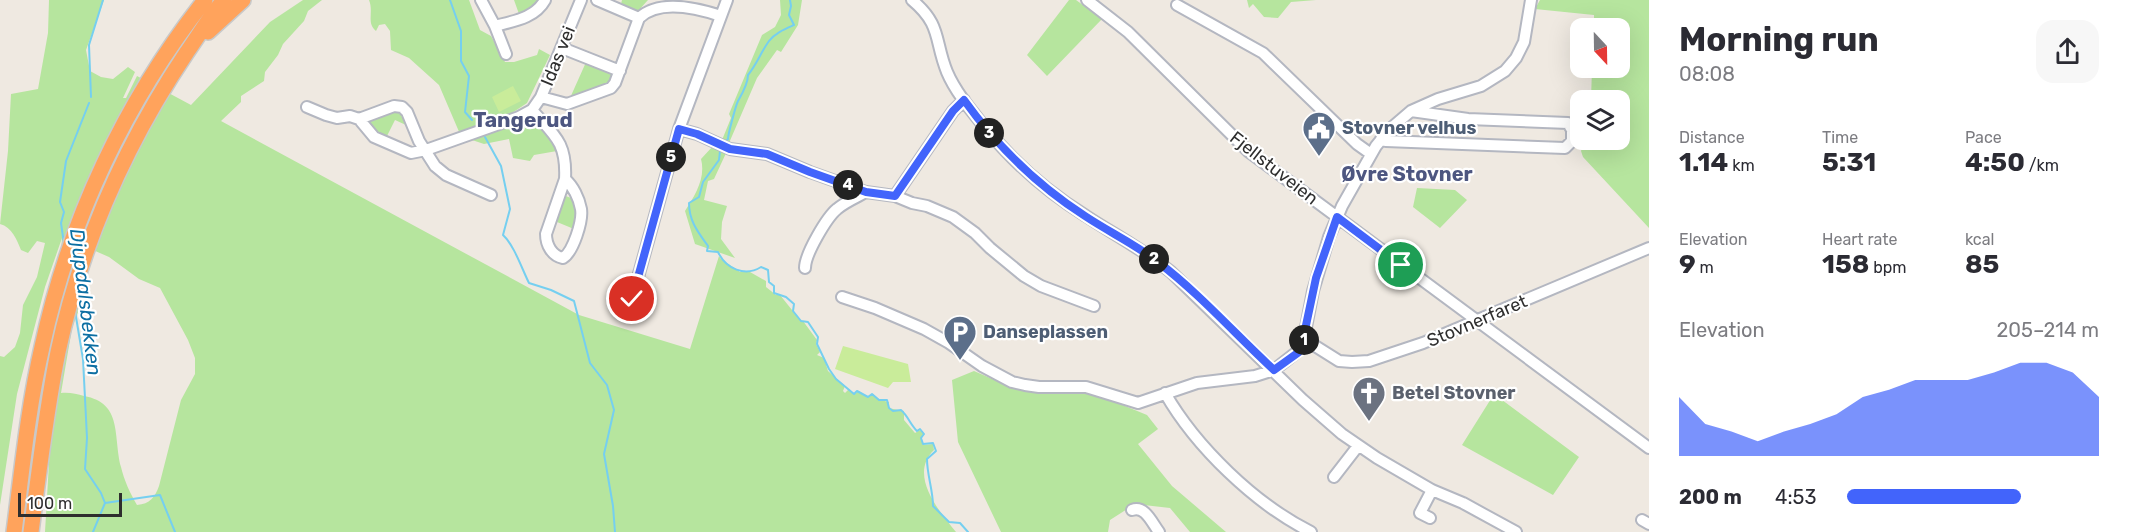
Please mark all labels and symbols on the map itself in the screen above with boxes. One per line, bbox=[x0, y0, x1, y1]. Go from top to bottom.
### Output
north arrow bbox=[1570, 18, 1630, 78]
street label: Idas vei bbox=[536, 23, 580, 89]
district label: Tangerud bbox=[473, 107, 573, 132]
public building icon: Stovner velhus bbox=[1301, 110, 1337, 157]
place label: Stovner velhus bbox=[1342, 117, 1477, 139]
pin: 3 bbox=[974, 118, 1004, 148]
street label: Fjellstuveien bbox=[1225, 127, 1323, 209]
pin: 5 bbox=[656, 142, 686, 172]
district label: Øvre Stovner bbox=[1341, 162, 1473, 186]
pin: 4 bbox=[833, 170, 863, 200]
water label: Djupdalsbekken bbox=[65, 227, 107, 377]
pin bbox=[1375, 239, 1426, 290]
pin: 2 bbox=[1139, 244, 1169, 274]
pin bbox=[606, 273, 657, 324]
street label: Stovnerfaret bbox=[1424, 290, 1530, 352]
parking icon: Danseplassen bbox=[942, 314, 978, 361]
place label: Danseplassen bbox=[983, 321, 1108, 343]
pin: 1 bbox=[1289, 325, 1319, 355]
church icon: Betel Stovner bbox=[1351, 375, 1387, 422]
place label: Betel Stovner bbox=[1392, 382, 1516, 404]
scale bar bbox=[18, 490, 122, 518]

